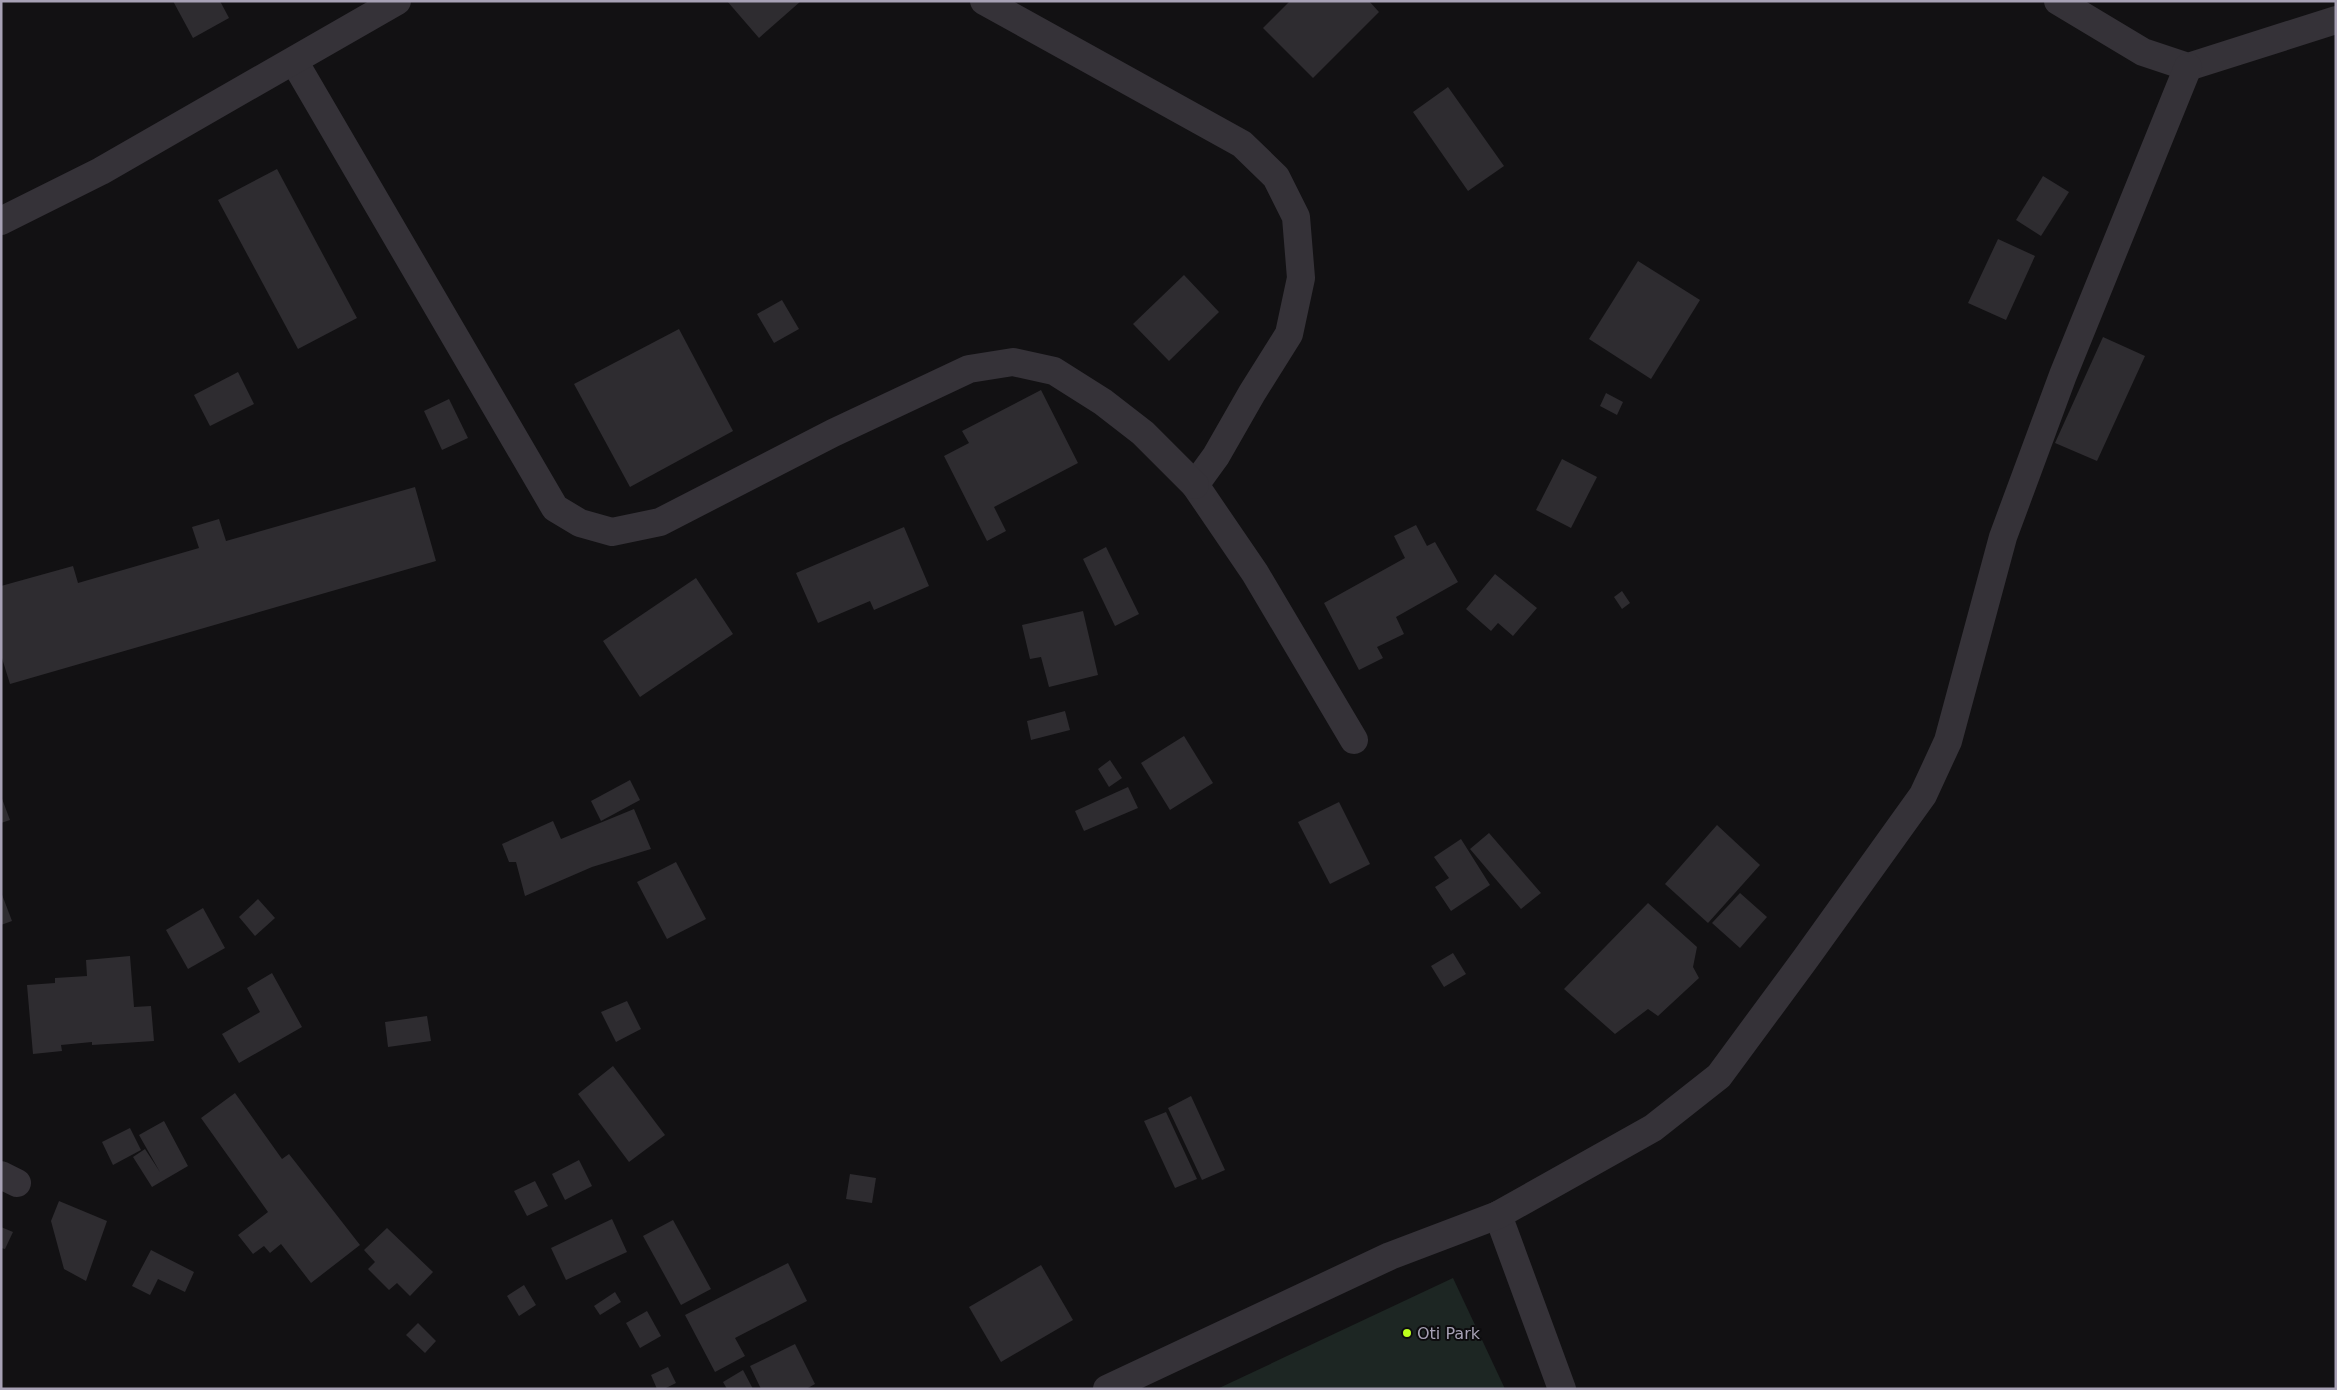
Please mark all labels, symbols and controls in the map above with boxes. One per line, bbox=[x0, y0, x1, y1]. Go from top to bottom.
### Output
place label: Oti Park bbox=[1417, 1324, 1481, 1343]
marker: Oti Park bbox=[1401, 1327, 1413, 1339]

